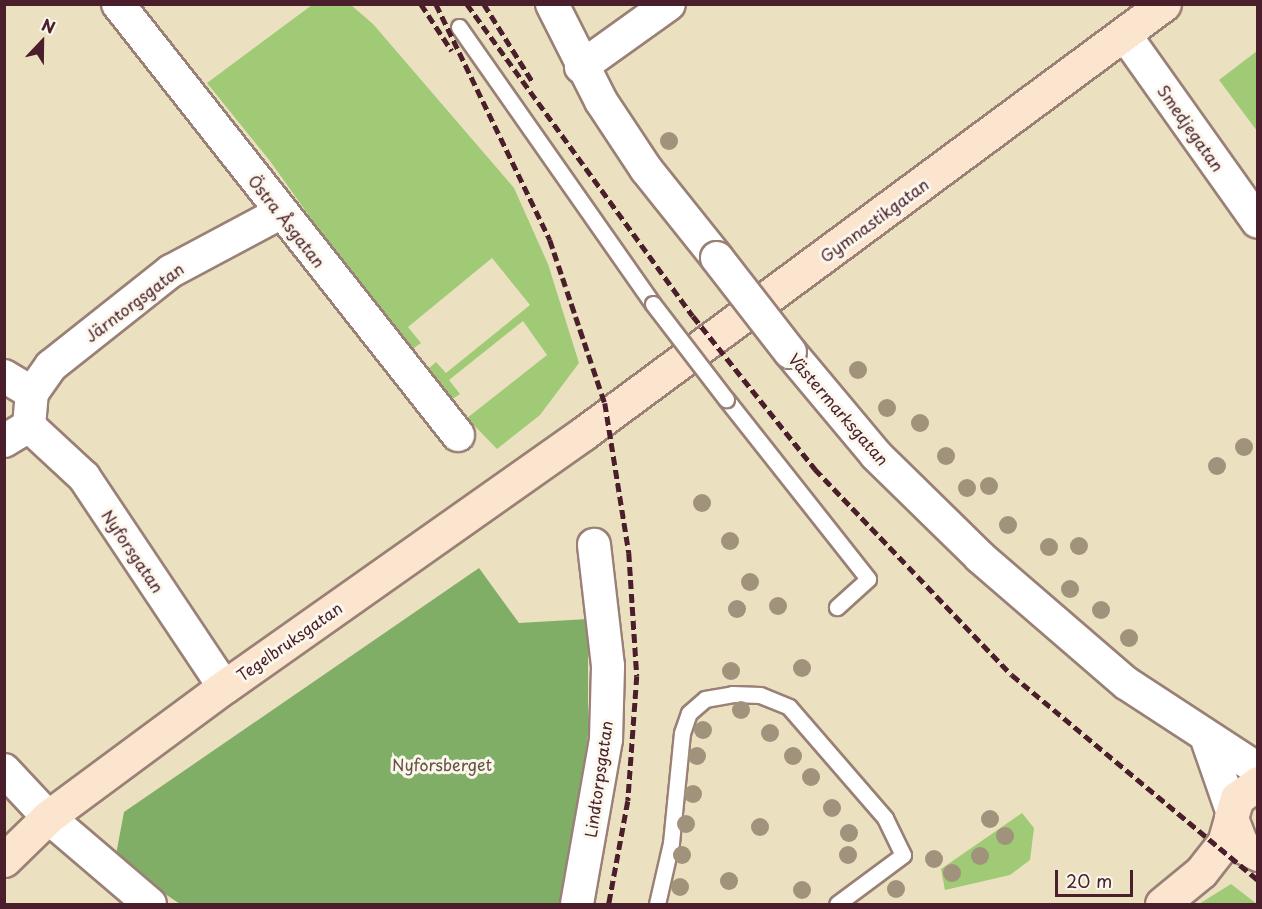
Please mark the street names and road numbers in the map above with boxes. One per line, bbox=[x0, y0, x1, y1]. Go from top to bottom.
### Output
street label: Smedjegatan bbox=[1154, 81, 1228, 175]
street label: Östra Åsgatan bbox=[244, 170, 330, 272]
street label: Gymnastikgatan bbox=[816, 174, 932, 266]
street label: Järntorgsgatan bbox=[81, 259, 187, 345]
street label: Västermarksgatan bbox=[785, 349, 893, 469]
street label: Nyforsgatan bbox=[98, 506, 168, 596]
street label: Tegelbruksgatan bbox=[233, 598, 345, 684]
street label: Lindtorpsgatan bbox=[580, 719, 616, 839]

